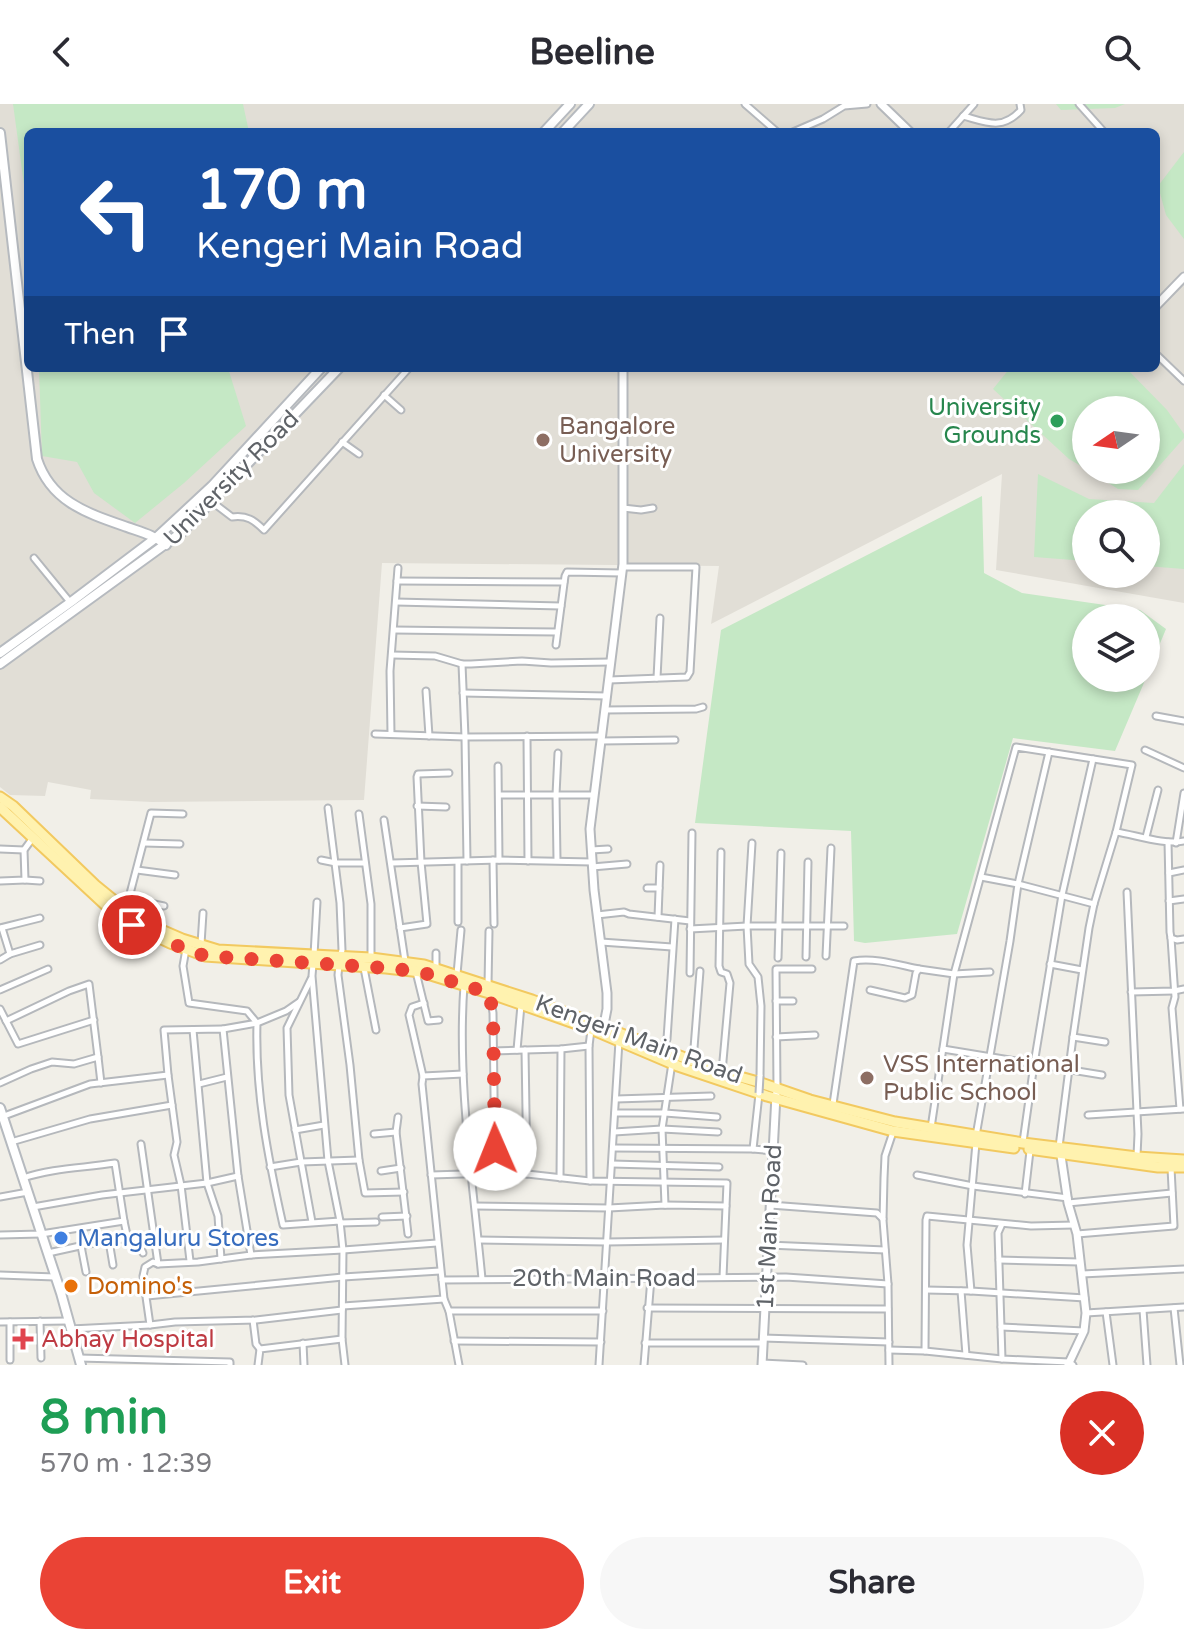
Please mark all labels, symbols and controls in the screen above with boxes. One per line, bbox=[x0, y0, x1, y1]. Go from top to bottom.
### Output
icon: back bbox=[40, 30, 84, 74]
icon: search bbox=[1100, 30, 1144, 74]
text: Beeline bbox=[529, 31, 655, 74]
text: 170 m bbox=[196, 157, 367, 224]
icon: left bbox=[64, 160, 168, 264]
text: Kengeri Main Road bbox=[196, 225, 523, 268]
icon: arrive bbox=[152, 312, 196, 356]
text: Then bbox=[64, 316, 136, 353]
place label: University Grounds bbox=[928, 393, 1041, 450]
north arrow bbox=[1072, 396, 1160, 484]
map controls bbox=[1072, 396, 1160, 692]
street label: University Road bbox=[158, 405, 305, 552]
place label: Bangalore University bbox=[559, 412, 675, 469]
marker: University Grounds bbox=[1048, 412, 1066, 430]
marker: Bangalore University bbox=[534, 431, 552, 449]
button: search bbox=[1072, 500, 1160, 588]
button: layers bbox=[1072, 604, 1160, 692]
pin bbox=[98, 891, 166, 959]
icon: arrive bbox=[110, 903, 154, 947]
street label: Kengeri Main Road bbox=[531, 989, 746, 1090]
place label: VSS International Public School bbox=[883, 1050, 1080, 1107]
marker: VSS International Public School bbox=[858, 1069, 876, 1087]
position arrow bbox=[453, 1107, 537, 1191]
street label: 1st Main Road bbox=[751, 1144, 788, 1311]
place label: Mangaluru Stores bbox=[77, 1224, 279, 1253]
marker: Mangaluru Stores bbox=[52, 1229, 70, 1247]
street label: 20th Main Road bbox=[512, 1264, 696, 1293]
place label: Domino's bbox=[87, 1272, 193, 1301]
marker: Domino's bbox=[62, 1277, 80, 1295]
place label: Abhay Hospital bbox=[41, 1325, 215, 1354]
marker: Abhay Hospital bbox=[12, 1328, 34, 1350]
text: 8 min bbox=[40, 1389, 168, 1447]
button: close bbox=[1060, 1391, 1144, 1475]
text: 570 m · 12:39 bbox=[40, 1448, 212, 1479]
button: Exit bbox=[40, 1537, 584, 1629]
button: Share bbox=[600, 1537, 1144, 1629]

